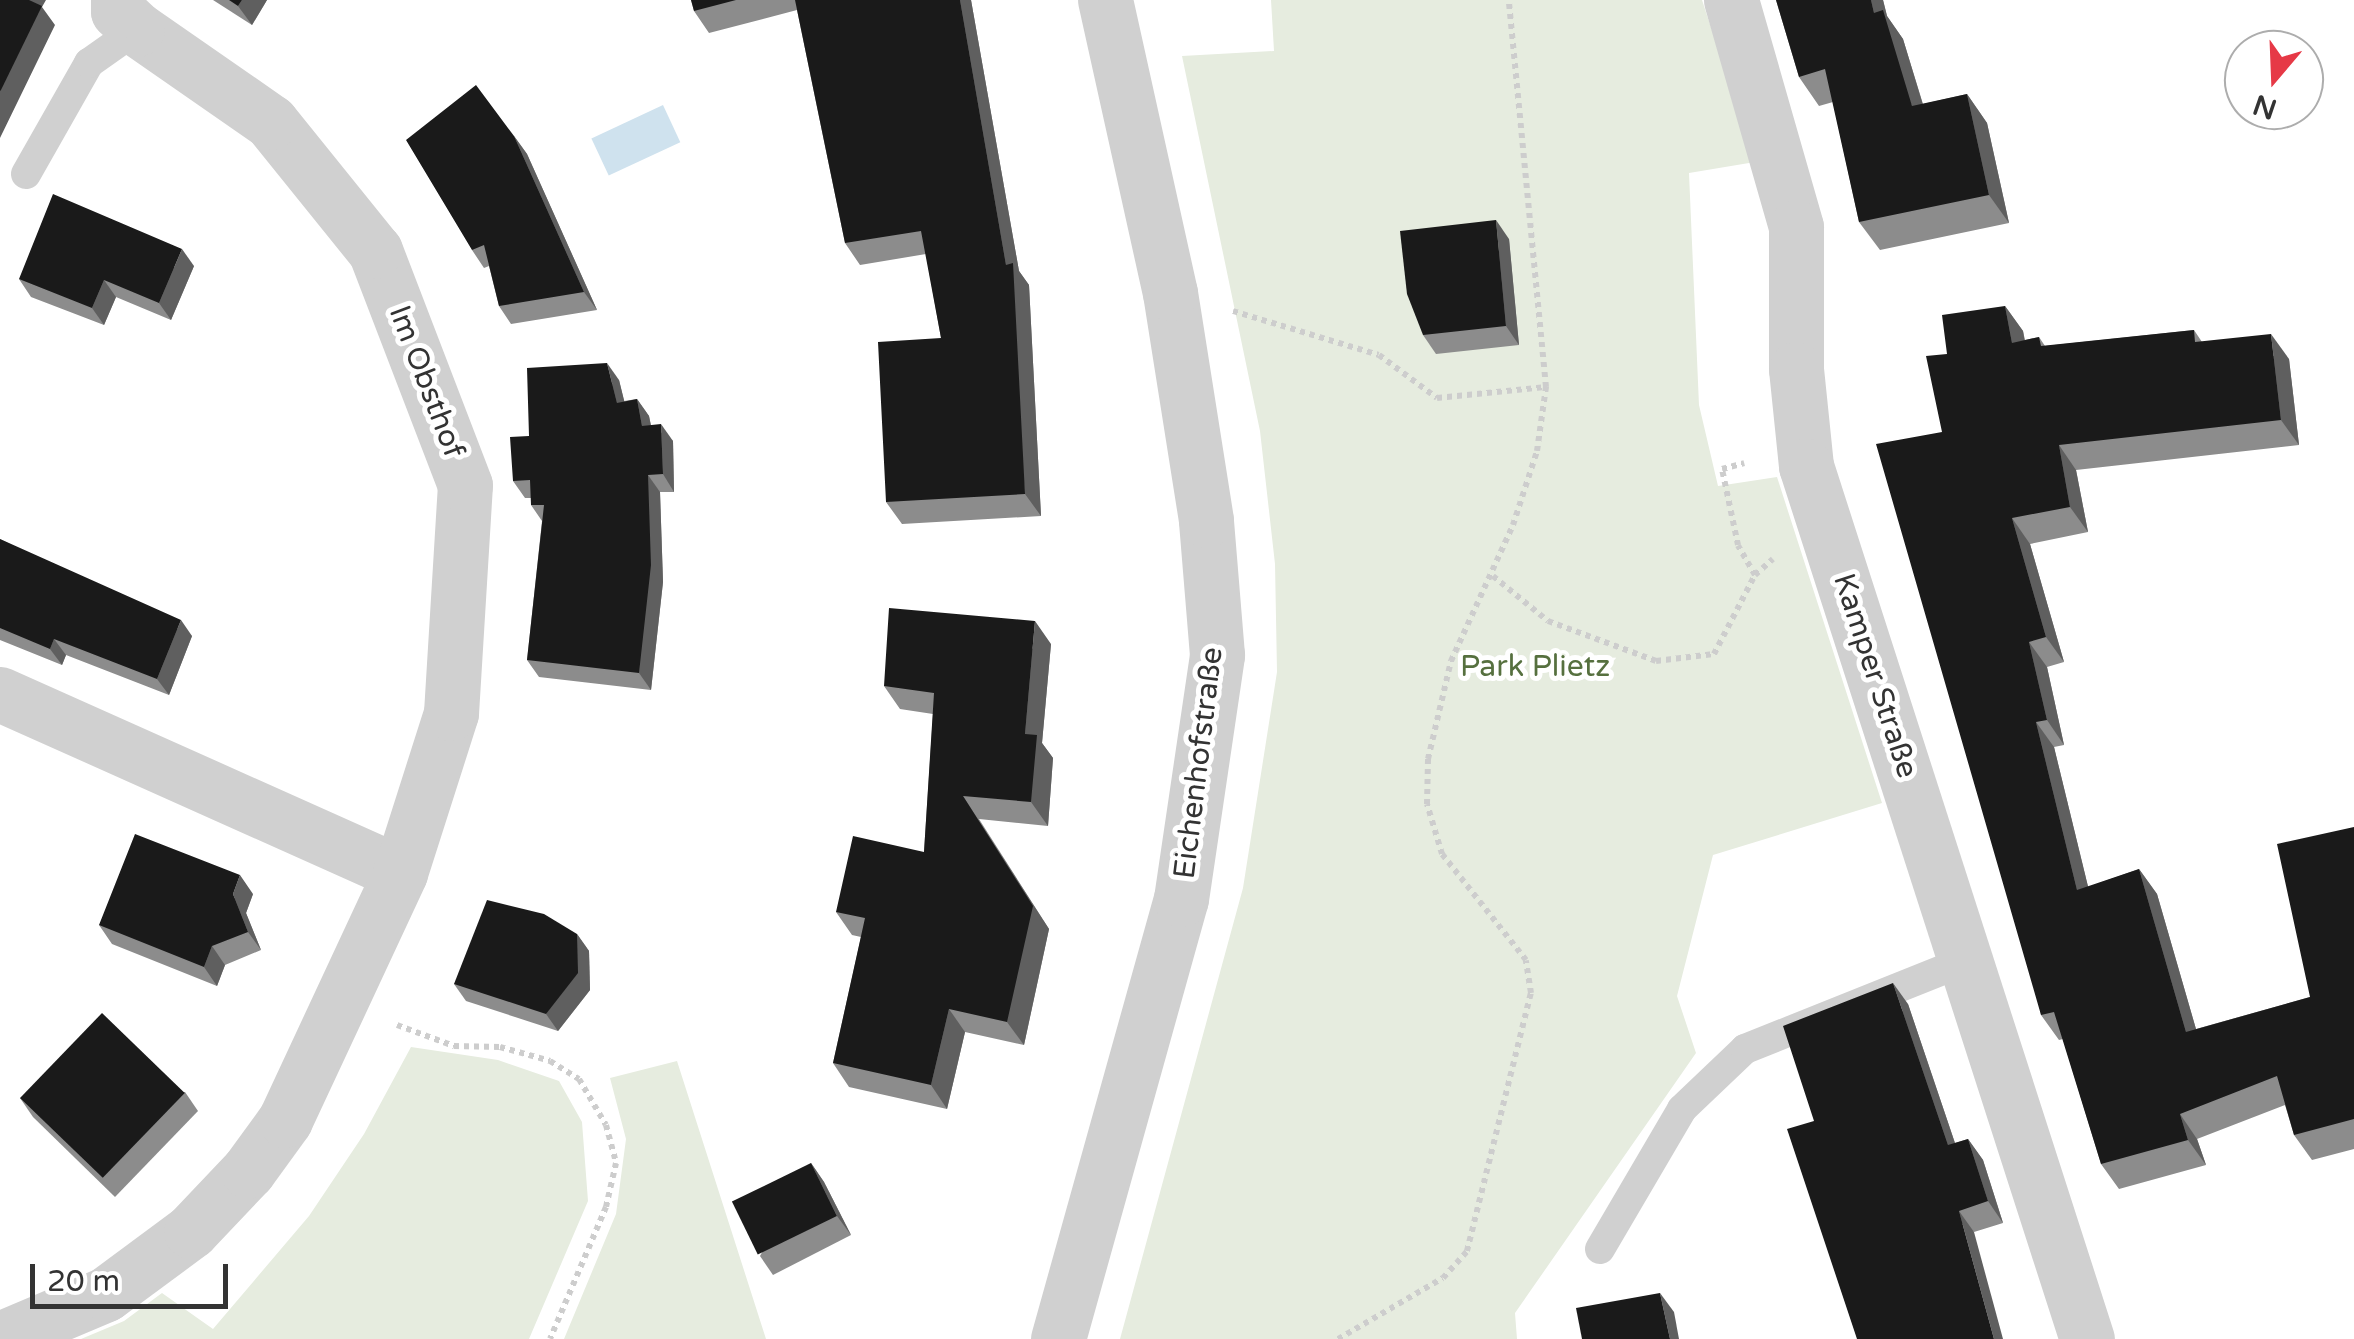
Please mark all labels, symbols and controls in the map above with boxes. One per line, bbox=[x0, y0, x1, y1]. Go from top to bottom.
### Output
north arrow bbox=[2224, 30, 2324, 130]
text: N bbox=[2249, 87, 2281, 126]
street label: Im Obsthof bbox=[380, 301, 472, 463]
street label: Kamper Straße bbox=[1825, 569, 1925, 783]
street label: Eichenhofstraße bbox=[1167, 645, 1231, 881]
park label: Park Plietz bbox=[1460, 649, 1610, 685]
scale bar bbox=[35, 1244, 232, 1306]
text: 20 m bbox=[47, 1263, 120, 1300]

